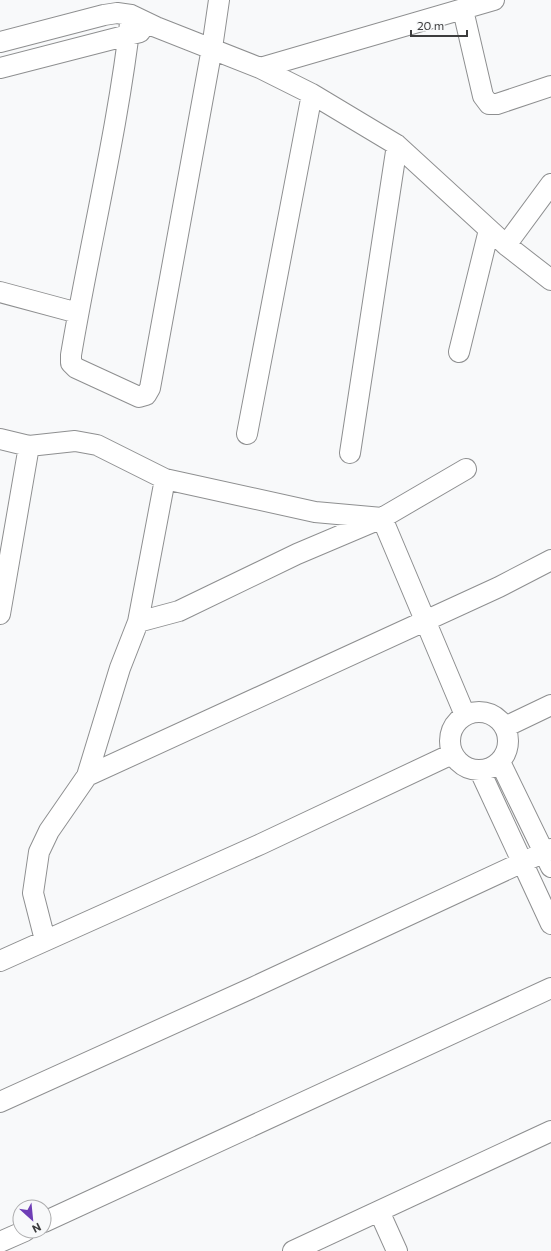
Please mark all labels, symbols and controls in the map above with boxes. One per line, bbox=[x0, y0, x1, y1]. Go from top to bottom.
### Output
scale bar bbox=[411, 12, 467, 38]
text: 20 m bbox=[417, 18, 444, 32]
north arrow bbox=[12, 1199, 52, 1239]
text: N bbox=[30, 1221, 43, 1236]

